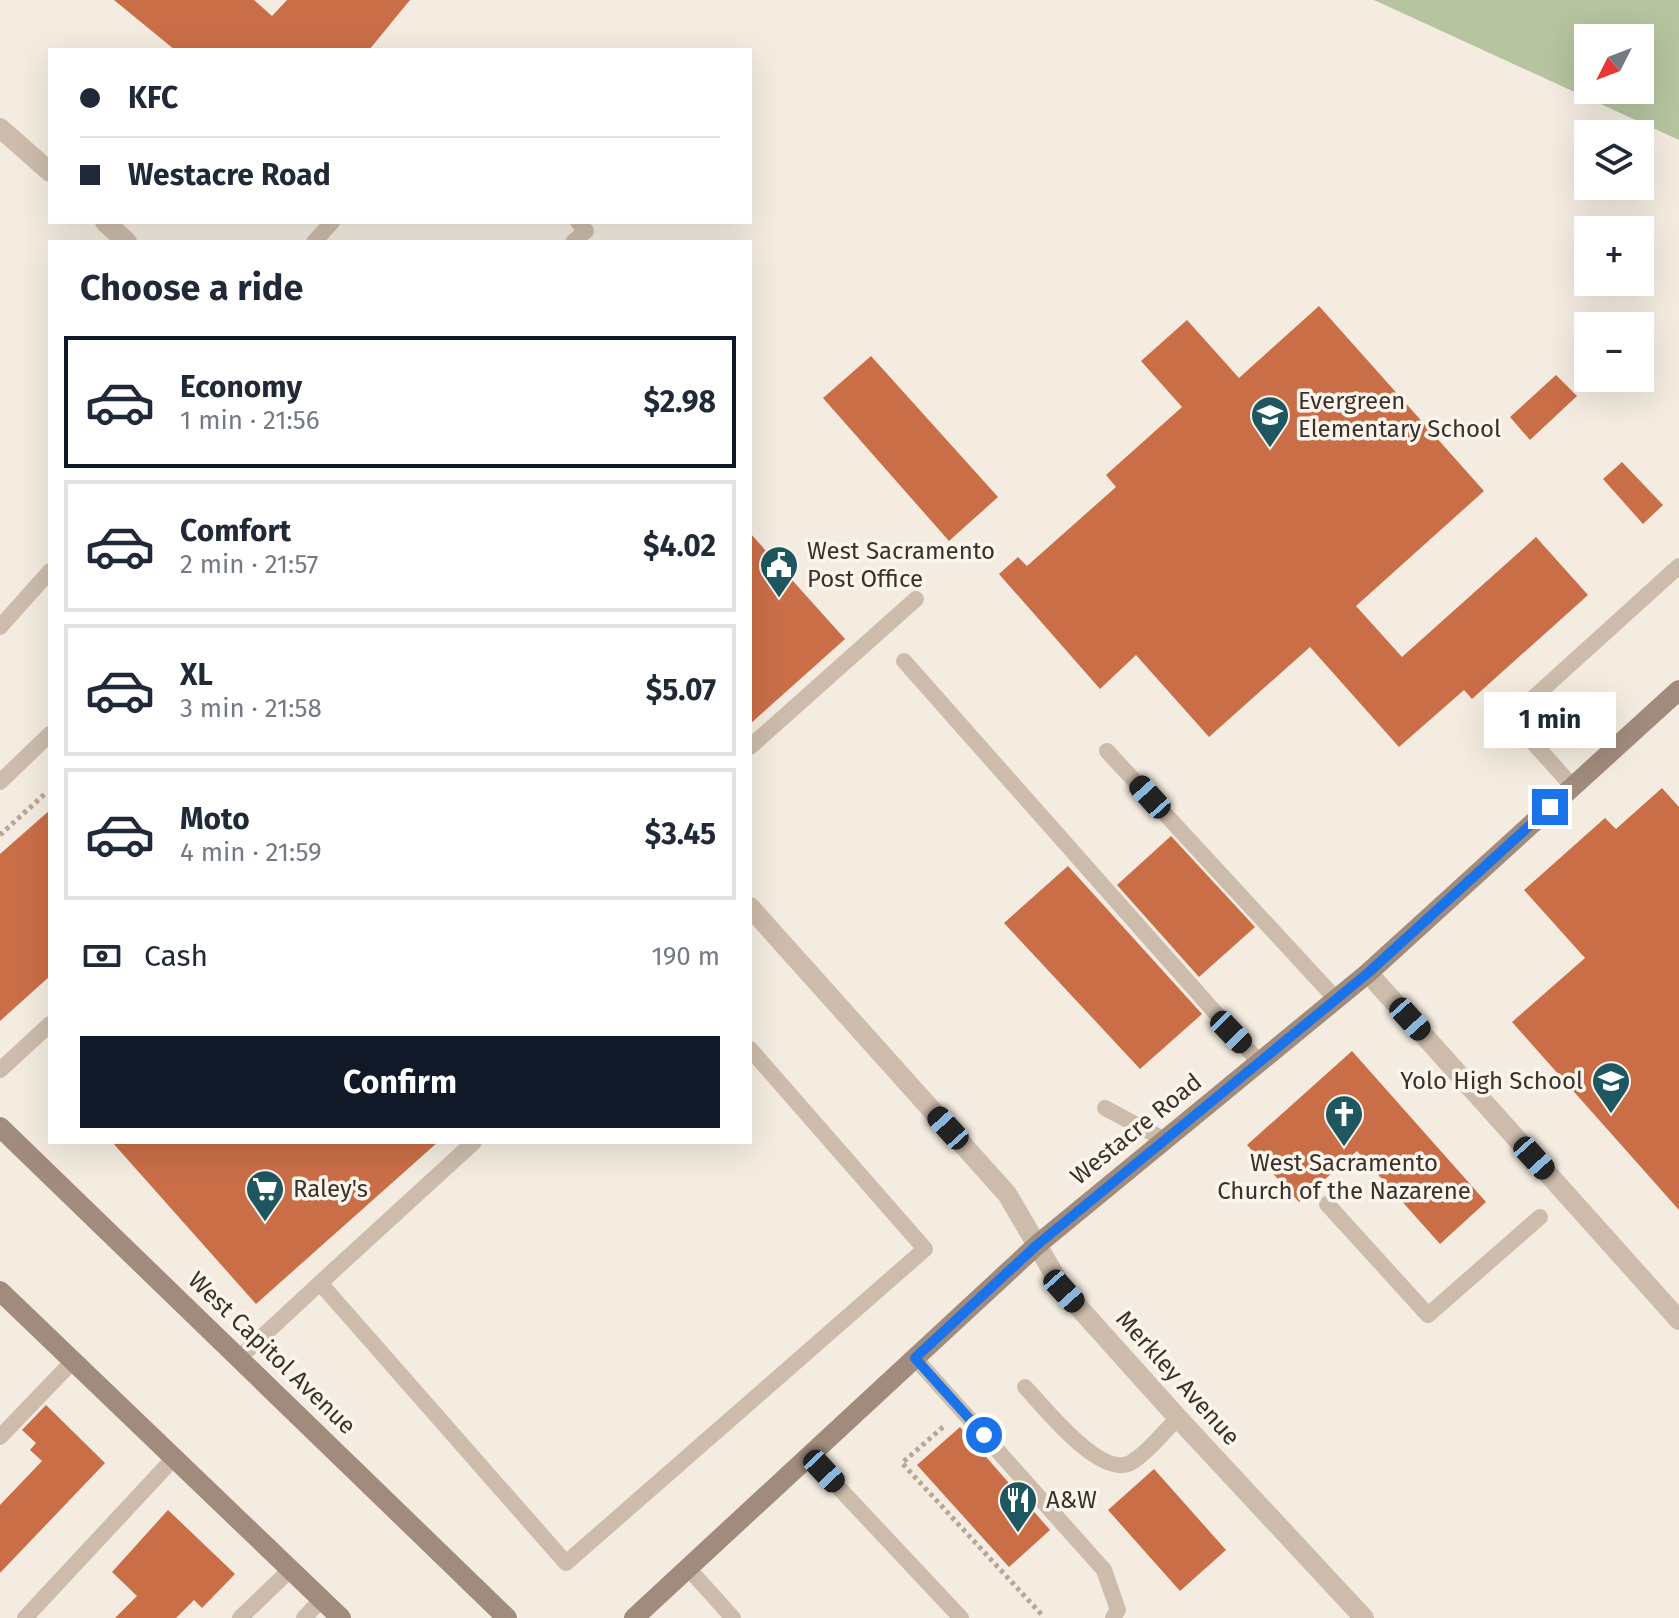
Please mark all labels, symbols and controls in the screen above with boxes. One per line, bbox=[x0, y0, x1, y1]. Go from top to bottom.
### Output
north arrow bbox=[1574, 24, 1654, 104]
map controls bbox=[1574, 24, 1654, 392]
text: KFC bbox=[128, 80, 178, 116]
button: layers bbox=[1574, 120, 1654, 200]
text: Westacre Road bbox=[128, 157, 331, 193]
button: + bbox=[1574, 216, 1654, 296]
text: Choose a ride bbox=[80, 266, 303, 310]
button: − bbox=[1574, 312, 1654, 392]
icon: car bbox=[84, 366, 156, 438]
text: Economy bbox=[180, 369, 302, 405]
text: $2.98 bbox=[644, 384, 716, 420]
place label: Evergreen Elementary School bbox=[1298, 387, 1501, 443]
school or university icon: Evergreen Elementary School bbox=[1249, 394, 1291, 449]
text: 1 min · 21:56 bbox=[180, 405, 320, 436]
icon: car bbox=[84, 510, 156, 582]
text: Comfort bbox=[180, 513, 291, 549]
text: $4.02 bbox=[643, 528, 716, 564]
place label: West Sacramento Post Office bbox=[807, 537, 995, 593]
public building icon: West Sacramento Post Office bbox=[758, 544, 800, 599]
text: 2 min · 21:57 bbox=[180, 549, 318, 580]
icon: car bbox=[84, 654, 156, 726]
text: XL bbox=[180, 657, 213, 693]
text: $5.07 bbox=[646, 672, 716, 708]
callout: 1 min bbox=[1484, 691, 1616, 747]
text: 3 min · 21:58 bbox=[180, 693, 322, 724]
text: 1 min bbox=[1519, 704, 1581, 735]
car bbox=[1125, 771, 1175, 823]
route end bbox=[1532, 789, 1568, 825]
icon: car bbox=[84, 798, 156, 870]
text: Moto bbox=[180, 801, 250, 837]
text: $3.45 bbox=[645, 816, 716, 852]
text: 4 min · 21:59 bbox=[180, 837, 322, 868]
icon: cash bbox=[80, 934, 124, 978]
text: Cash bbox=[144, 938, 208, 974]
text: 190 m bbox=[651, 941, 720, 972]
car bbox=[1385, 993, 1435, 1045]
car bbox=[1206, 1006, 1256, 1058]
button: Confirm bbox=[80, 1036, 720, 1128]
school or university icon: Yolo High School bbox=[1590, 1060, 1632, 1115]
place label: Yolo High School bbox=[1400, 1067, 1583, 1095]
street label: Westacre Road bbox=[1065, 1068, 1207, 1190]
church icon: West Sacramento Church of the Nazarene bbox=[1323, 1093, 1365, 1148]
car bbox=[923, 1102, 973, 1154]
car bbox=[1509, 1132, 1559, 1184]
place label: West Sacramento Church of the Nazarene bbox=[1217, 1149, 1471, 1205]
supermarket icon: Raley's bbox=[244, 1168, 286, 1223]
place label: Raley's bbox=[293, 1175, 368, 1203]
car bbox=[1039, 1265, 1089, 1317]
street label: West Capitol Avenue bbox=[183, 1266, 361, 1440]
street label: Merkley Avenue bbox=[1110, 1305, 1246, 1451]
route start bbox=[966, 1417, 1002, 1453]
car bbox=[799, 1445, 849, 1497]
restaurant icon: A&W bbox=[997, 1479, 1039, 1534]
place label: A&W bbox=[1046, 1486, 1097, 1514]

